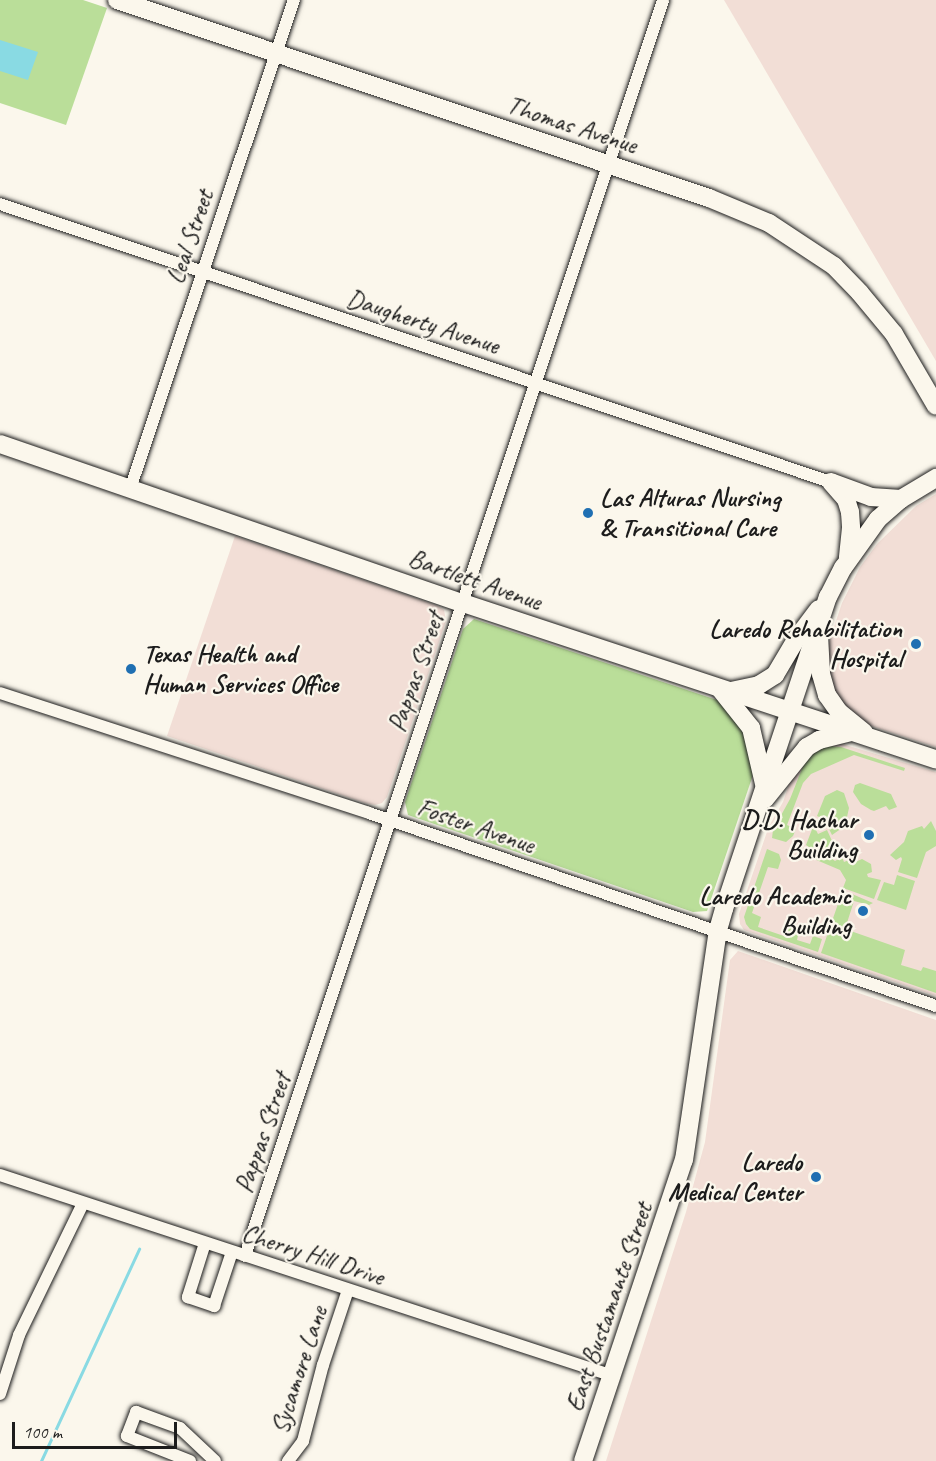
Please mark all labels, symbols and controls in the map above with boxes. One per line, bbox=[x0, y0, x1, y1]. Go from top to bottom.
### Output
street label: Thomas Avenue bbox=[503, 89, 641, 161]
street label: Leal Street bbox=[159, 186, 221, 288]
street label: Daugherty Avenue bbox=[343, 283, 503, 361]
place label: Las Alturas Nursing & Transitional Care bbox=[600, 482, 780, 544]
marker: Las Alturas Nursing & Transitional Care bbox=[581, 506, 595, 520]
street label: Bartlett Avenue bbox=[404, 543, 546, 617]
street label: Pappas Street bbox=[381, 608, 451, 736]
place label: Laredo Rehabilitation Hospital bbox=[709, 613, 902, 674]
marker: Laredo Rehabilitation Hospital bbox=[907, 635, 925, 653]
place label: Texas Health and Human Services Office bbox=[143, 638, 338, 700]
marker: Texas Health and Human Services Office bbox=[124, 662, 138, 676]
street label: Foster Avenue bbox=[413, 791, 539, 861]
place label: D.D. Hachar Building bbox=[742, 804, 857, 866]
marker: D.D. Hachar Building bbox=[862, 828, 876, 842]
place label: Laredo Academic Building bbox=[701, 880, 851, 942]
marker: Laredo Academic Building bbox=[856, 904, 870, 918]
street label: Pappas Street bbox=[228, 1069, 298, 1197]
place label: Laredo Medical Center bbox=[668, 1146, 802, 1208]
marker: Laredo Medical Center bbox=[807, 1168, 825, 1186]
street label: East Bustamante Street bbox=[559, 1199, 659, 1415]
street label: Cherry Hill Drive bbox=[238, 1217, 388, 1293]
street label: Sycamore Lane bbox=[264, 1302, 334, 1438]
scale bar bbox=[15, 1410, 180, 1448]
text: 100 m bbox=[23, 1421, 62, 1443]

